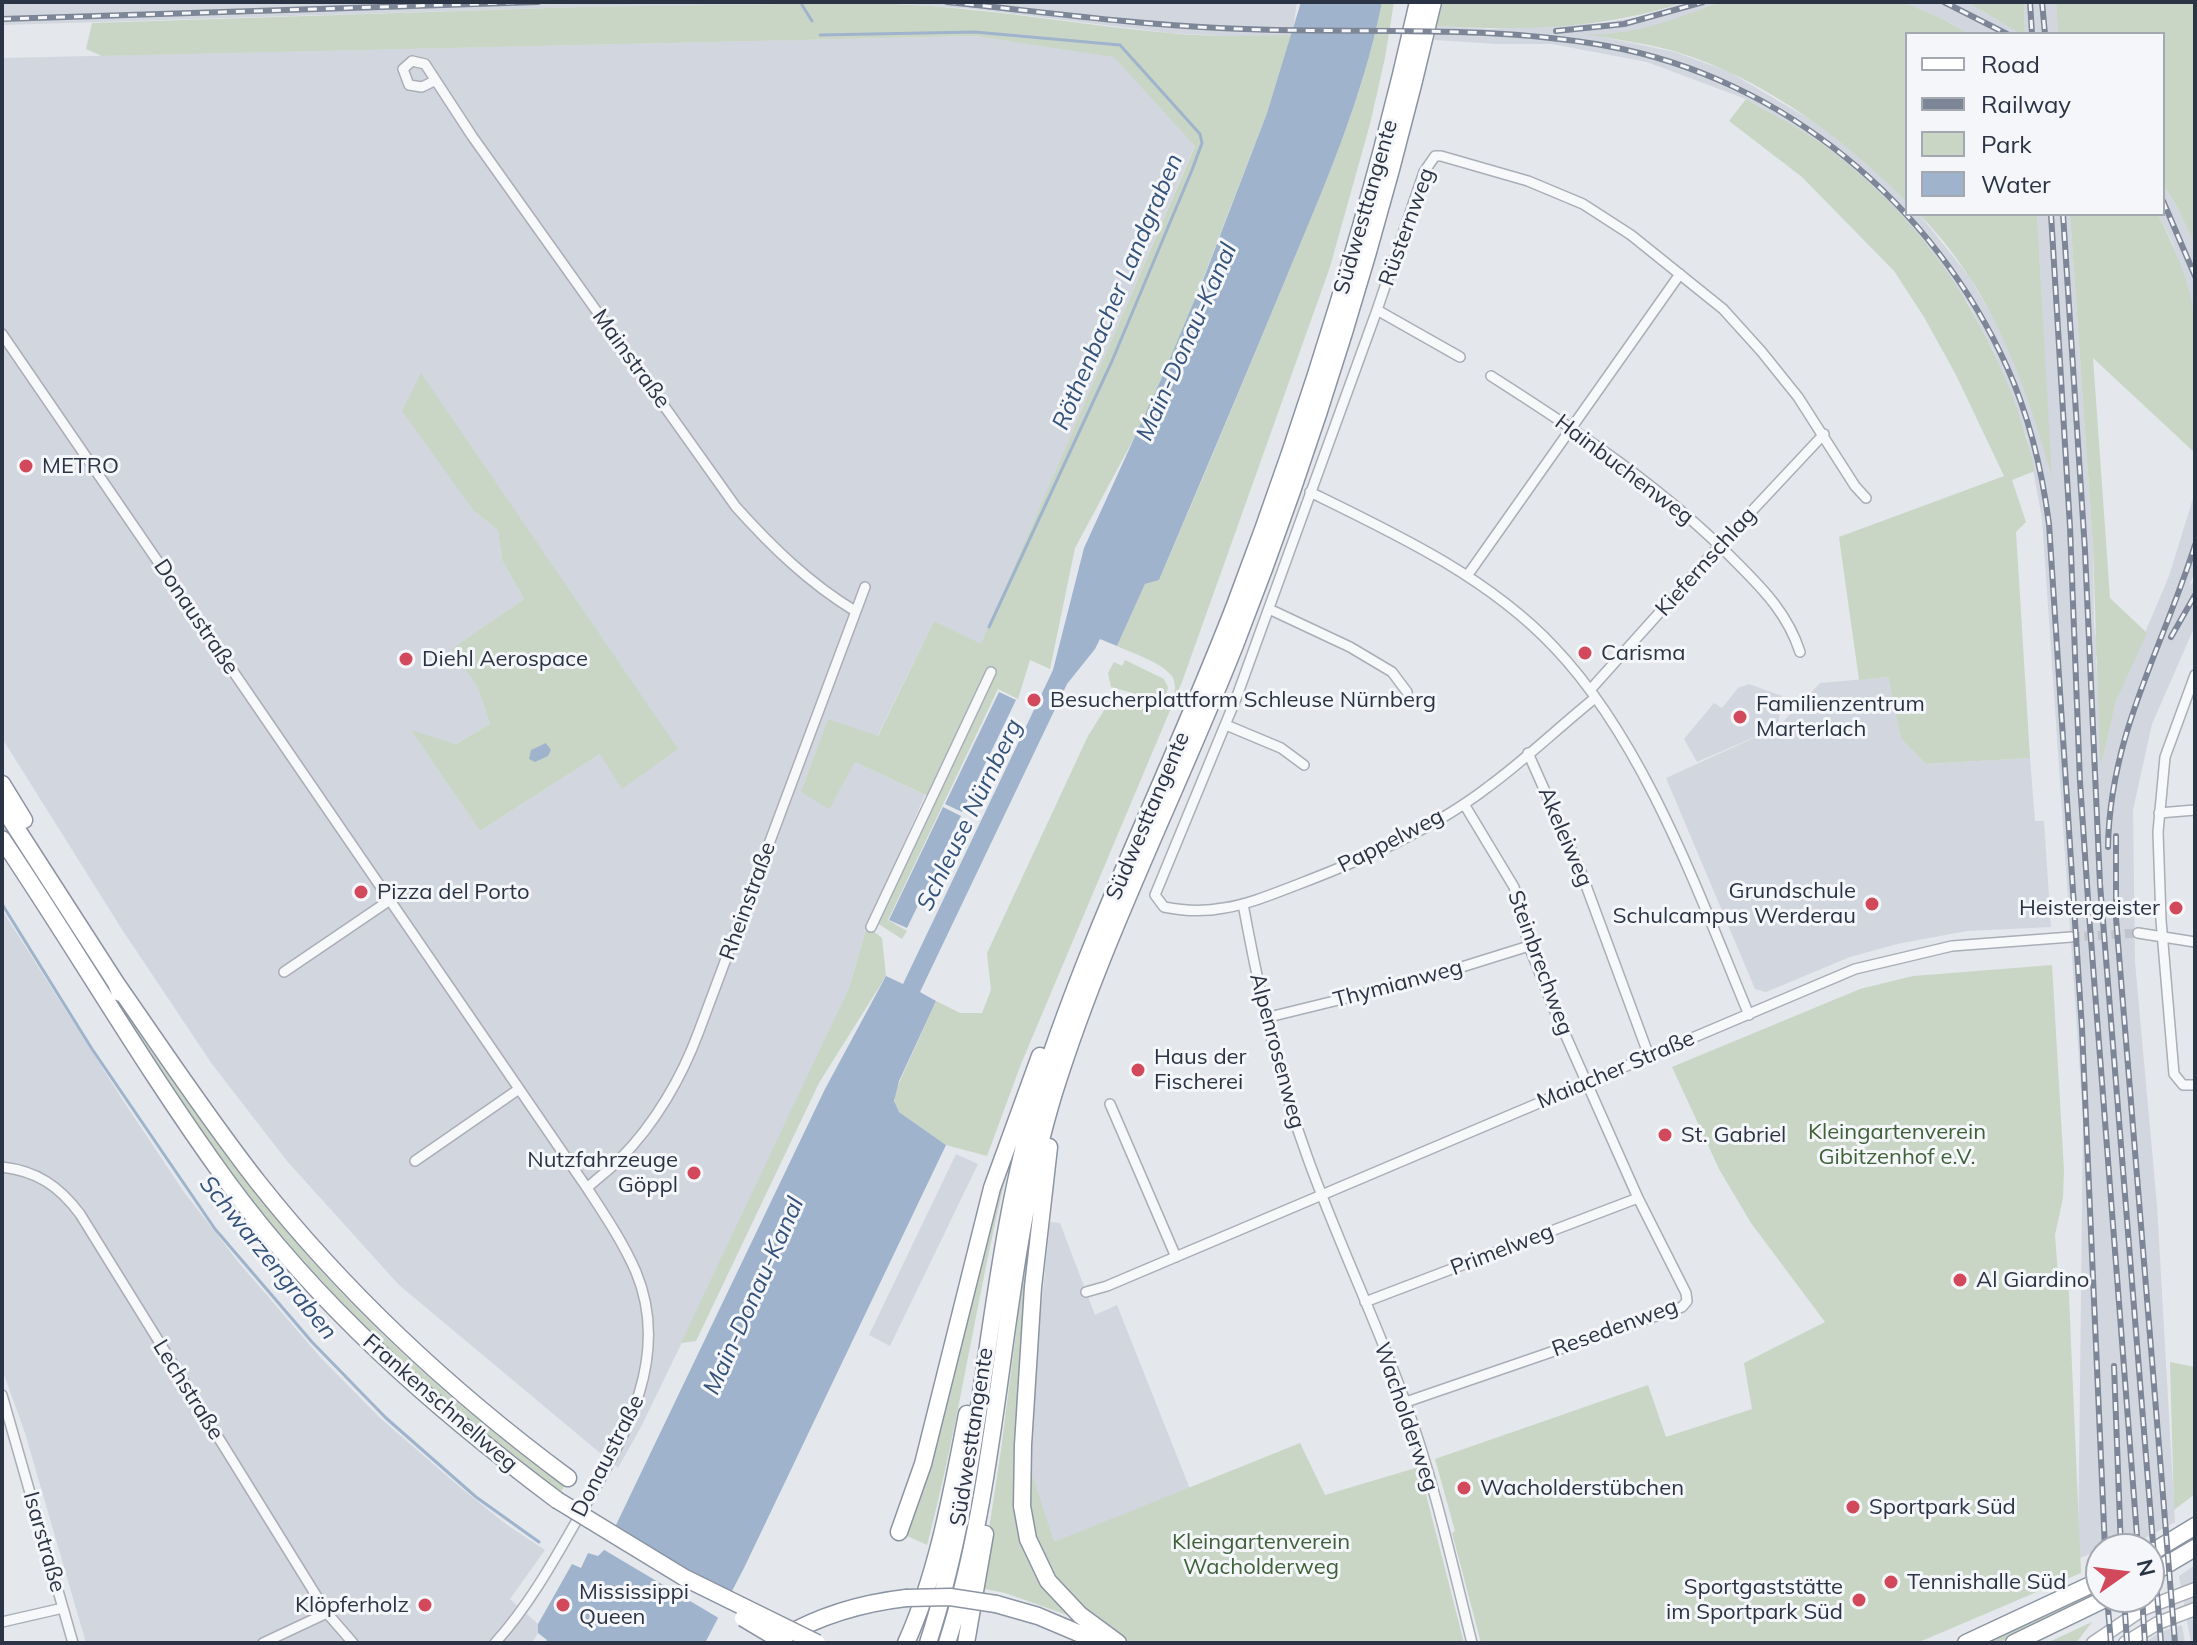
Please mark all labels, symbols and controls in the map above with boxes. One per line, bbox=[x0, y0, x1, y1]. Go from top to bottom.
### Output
legend bbox=[1905, 32, 2165, 216]
text: Road bbox=[1981, 49, 2040, 79]
text: Railway bbox=[1981, 89, 2071, 119]
street label: Südwesttangente bbox=[1328, 117, 1404, 297]
text: Park bbox=[1981, 129, 2032, 159]
water label: Röthenbacher Landgraben bbox=[1047, 150, 1189, 434]
street label: Rüsternweg bbox=[1374, 165, 1440, 289]
text: Water bbox=[1981, 169, 2051, 199]
water label: Main-Donau-Kanal bbox=[1131, 239, 1243, 445]
street label: Mainstraße bbox=[586, 304, 676, 414]
street label: Hainbuchenweg bbox=[1549, 409, 1699, 531]
place label: METRO bbox=[42, 453, 119, 479]
marker: METRO bbox=[17, 457, 35, 475]
street label: Kiefernschlag bbox=[1650, 502, 1762, 622]
street label: Donaustraße bbox=[148, 554, 244, 680]
place label: Carisma bbox=[1601, 640, 1686, 666]
marker: Carisma bbox=[1576, 644, 1594, 662]
place label: Diehl Aerospace bbox=[422, 646, 588, 672]
marker: Diehl Aerospace bbox=[397, 650, 415, 668]
place label: Besucherplattform Schleuse Nürnberg bbox=[1050, 687, 1436, 713]
marker: Besucherplattform Schleuse Nürnberg bbox=[1025, 691, 1043, 709]
place label: Familienzentrum Marterlach bbox=[1756, 691, 1925, 742]
marker: Familienzentrum Marterlach bbox=[1731, 708, 1749, 726]
water label: Schleuse Nürnberg bbox=[911, 714, 1029, 916]
street label: Südwesttangente bbox=[1101, 728, 1195, 904]
street label: Akeleiweg bbox=[1532, 783, 1598, 891]
street label: Pappelweg bbox=[1334, 803, 1448, 879]
street label: Rheinstraße bbox=[714, 838, 782, 964]
place label: Grundschule Schulcampus Werderau bbox=[1613, 878, 1856, 930]
place label: Pizza del Porto bbox=[377, 879, 529, 905]
marker: Pizza del Porto bbox=[352, 883, 370, 901]
street label: Steinbrechweg bbox=[1502, 887, 1578, 1039]
marker: Grundschule Schulcampus Werderau bbox=[1863, 895, 1881, 913]
place label: Heistergeister bbox=[2019, 895, 2160, 921]
marker: Heistergeister bbox=[2167, 899, 2185, 917]
street label: Thymianweg bbox=[1331, 954, 1465, 1014]
street label: Alpenrosenweg bbox=[1244, 970, 1310, 1132]
street label: Maiacher Straße bbox=[1533, 1025, 1699, 1115]
place label: Haus der Fischerei bbox=[1154, 1044, 1247, 1096]
marker: Haus der Fischerei bbox=[1129, 1061, 1147, 1079]
park label: Kleingartenverein Gibitzenhof e.V. bbox=[1808, 1119, 1986, 1170]
place label: St. Gabriel bbox=[1681, 1122, 1786, 1148]
marker: St. Gabriel bbox=[1656, 1126, 1674, 1144]
place label: Nutzfahrzeuge Göppl bbox=[527, 1147, 678, 1198]
marker: Nutzfahrzeuge Göppl bbox=[685, 1164, 703, 1182]
water label: Schwarzengraben bbox=[193, 1170, 343, 1346]
water label: Main-Donau-Kanal bbox=[698, 1193, 810, 1399]
street label: Primelweg bbox=[1447, 1218, 1557, 1282]
place label: Al Giardino bbox=[1976, 1267, 2089, 1293]
marker: Al Giardino bbox=[1951, 1271, 1969, 1289]
street label: Resedenweg bbox=[1548, 1293, 1682, 1363]
street label: Frankenschnellweg bbox=[357, 1329, 523, 1477]
street label: Lechstraße bbox=[147, 1335, 229, 1445]
street label: Wacholderweg bbox=[1368, 1339, 1444, 1495]
street label: Südwesttangente bbox=[945, 1346, 999, 1528]
street label: Donaustraße bbox=[566, 1391, 650, 1521]
place label: Wacholderstübchen bbox=[1480, 1475, 1684, 1501]
marker: Wacholderstübchen bbox=[1455, 1479, 1473, 1497]
street label: Isarstraße bbox=[17, 1489, 71, 1595]
place label: Sportpark Süd bbox=[1869, 1494, 2016, 1520]
marker: Sportpark Süd bbox=[1844, 1498, 1862, 1516]
park label: Kleingartenverein Wacholderweg bbox=[1172, 1529, 1350, 1580]
north arrow bbox=[2085, 1533, 2165, 1613]
text: N bbox=[2131, 1556, 2162, 1579]
place label: Tennishalle Süd bbox=[1907, 1569, 2066, 1595]
marker: Tennishalle Süd bbox=[1882, 1573, 1900, 1591]
place label: Sportgaststätte im Sportpark Süd bbox=[1666, 1574, 1843, 1626]
place label: Mississippi Queen bbox=[579, 1579, 689, 1630]
marker: Sportgaststätte im Sportpark Süd bbox=[1850, 1591, 1868, 1609]
place label: Klöpferholz bbox=[295, 1592, 409, 1618]
marker: Klöpferholz bbox=[416, 1596, 434, 1614]
marker: Mississippi Queen bbox=[554, 1596, 572, 1614]

